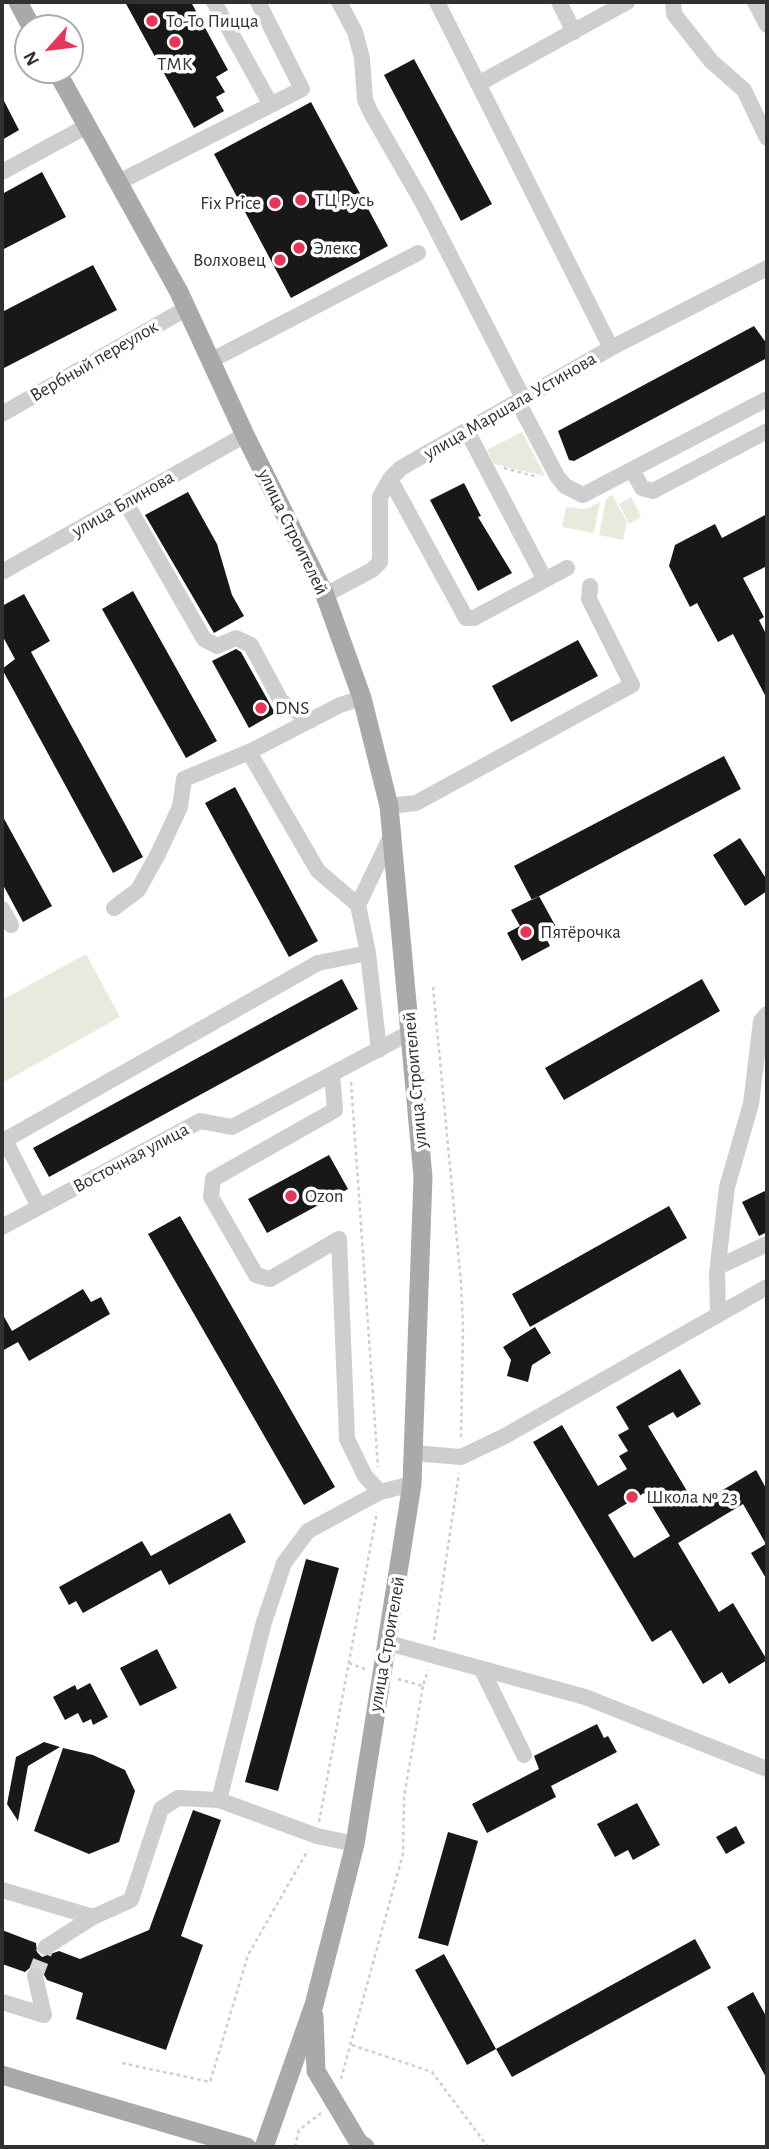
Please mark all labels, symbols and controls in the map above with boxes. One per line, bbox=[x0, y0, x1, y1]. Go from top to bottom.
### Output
place label: То-То Пицца bbox=[166, 10, 259, 32]
marker: То-То Пицца bbox=[144, 13, 160, 29]
north arrow bbox=[14, 14, 84, 84]
marker: ТМК bbox=[167, 34, 183, 50]
text: N bbox=[20, 48, 43, 68]
place label: ТМК bbox=[157, 53, 193, 75]
place label: ТЦ Русь bbox=[315, 189, 374, 211]
place label: Fix Price bbox=[200, 192, 261, 214]
marker: ТЦ Русь bbox=[293, 192, 309, 208]
marker: Fix Price bbox=[267, 195, 283, 211]
place label: Элекс bbox=[313, 237, 357, 259]
marker: Элекс bbox=[291, 240, 307, 256]
place label: Волховец bbox=[193, 249, 266, 271]
marker: Волховец bbox=[272, 252, 288, 268]
street label: Вербный переулок bbox=[26, 315, 162, 407]
street label: улица Маршала Устинова bbox=[420, 347, 600, 465]
street label: улица Строителей bbox=[253, 465, 333, 599]
street label: улица Блинова bbox=[68, 466, 178, 542]
place label: DNS bbox=[275, 697, 309, 719]
marker: DNS bbox=[253, 700, 269, 716]
place label: Пятёрочка bbox=[540, 921, 621, 943]
marker: Пятёрочка bbox=[518, 924, 534, 940]
street label: улица Строителей bbox=[398, 1011, 432, 1149]
street label: Восточная улица bbox=[69, 1118, 193, 1198]
place label: Ozon bbox=[305, 1185, 344, 1207]
marker: Ozon bbox=[283, 1188, 299, 1204]
place label: Школа № 23 bbox=[646, 1486, 738, 1508]
marker: Школа № 23 bbox=[624, 1489, 640, 1505]
street label: улица Строителей bbox=[364, 1575, 410, 1713]

